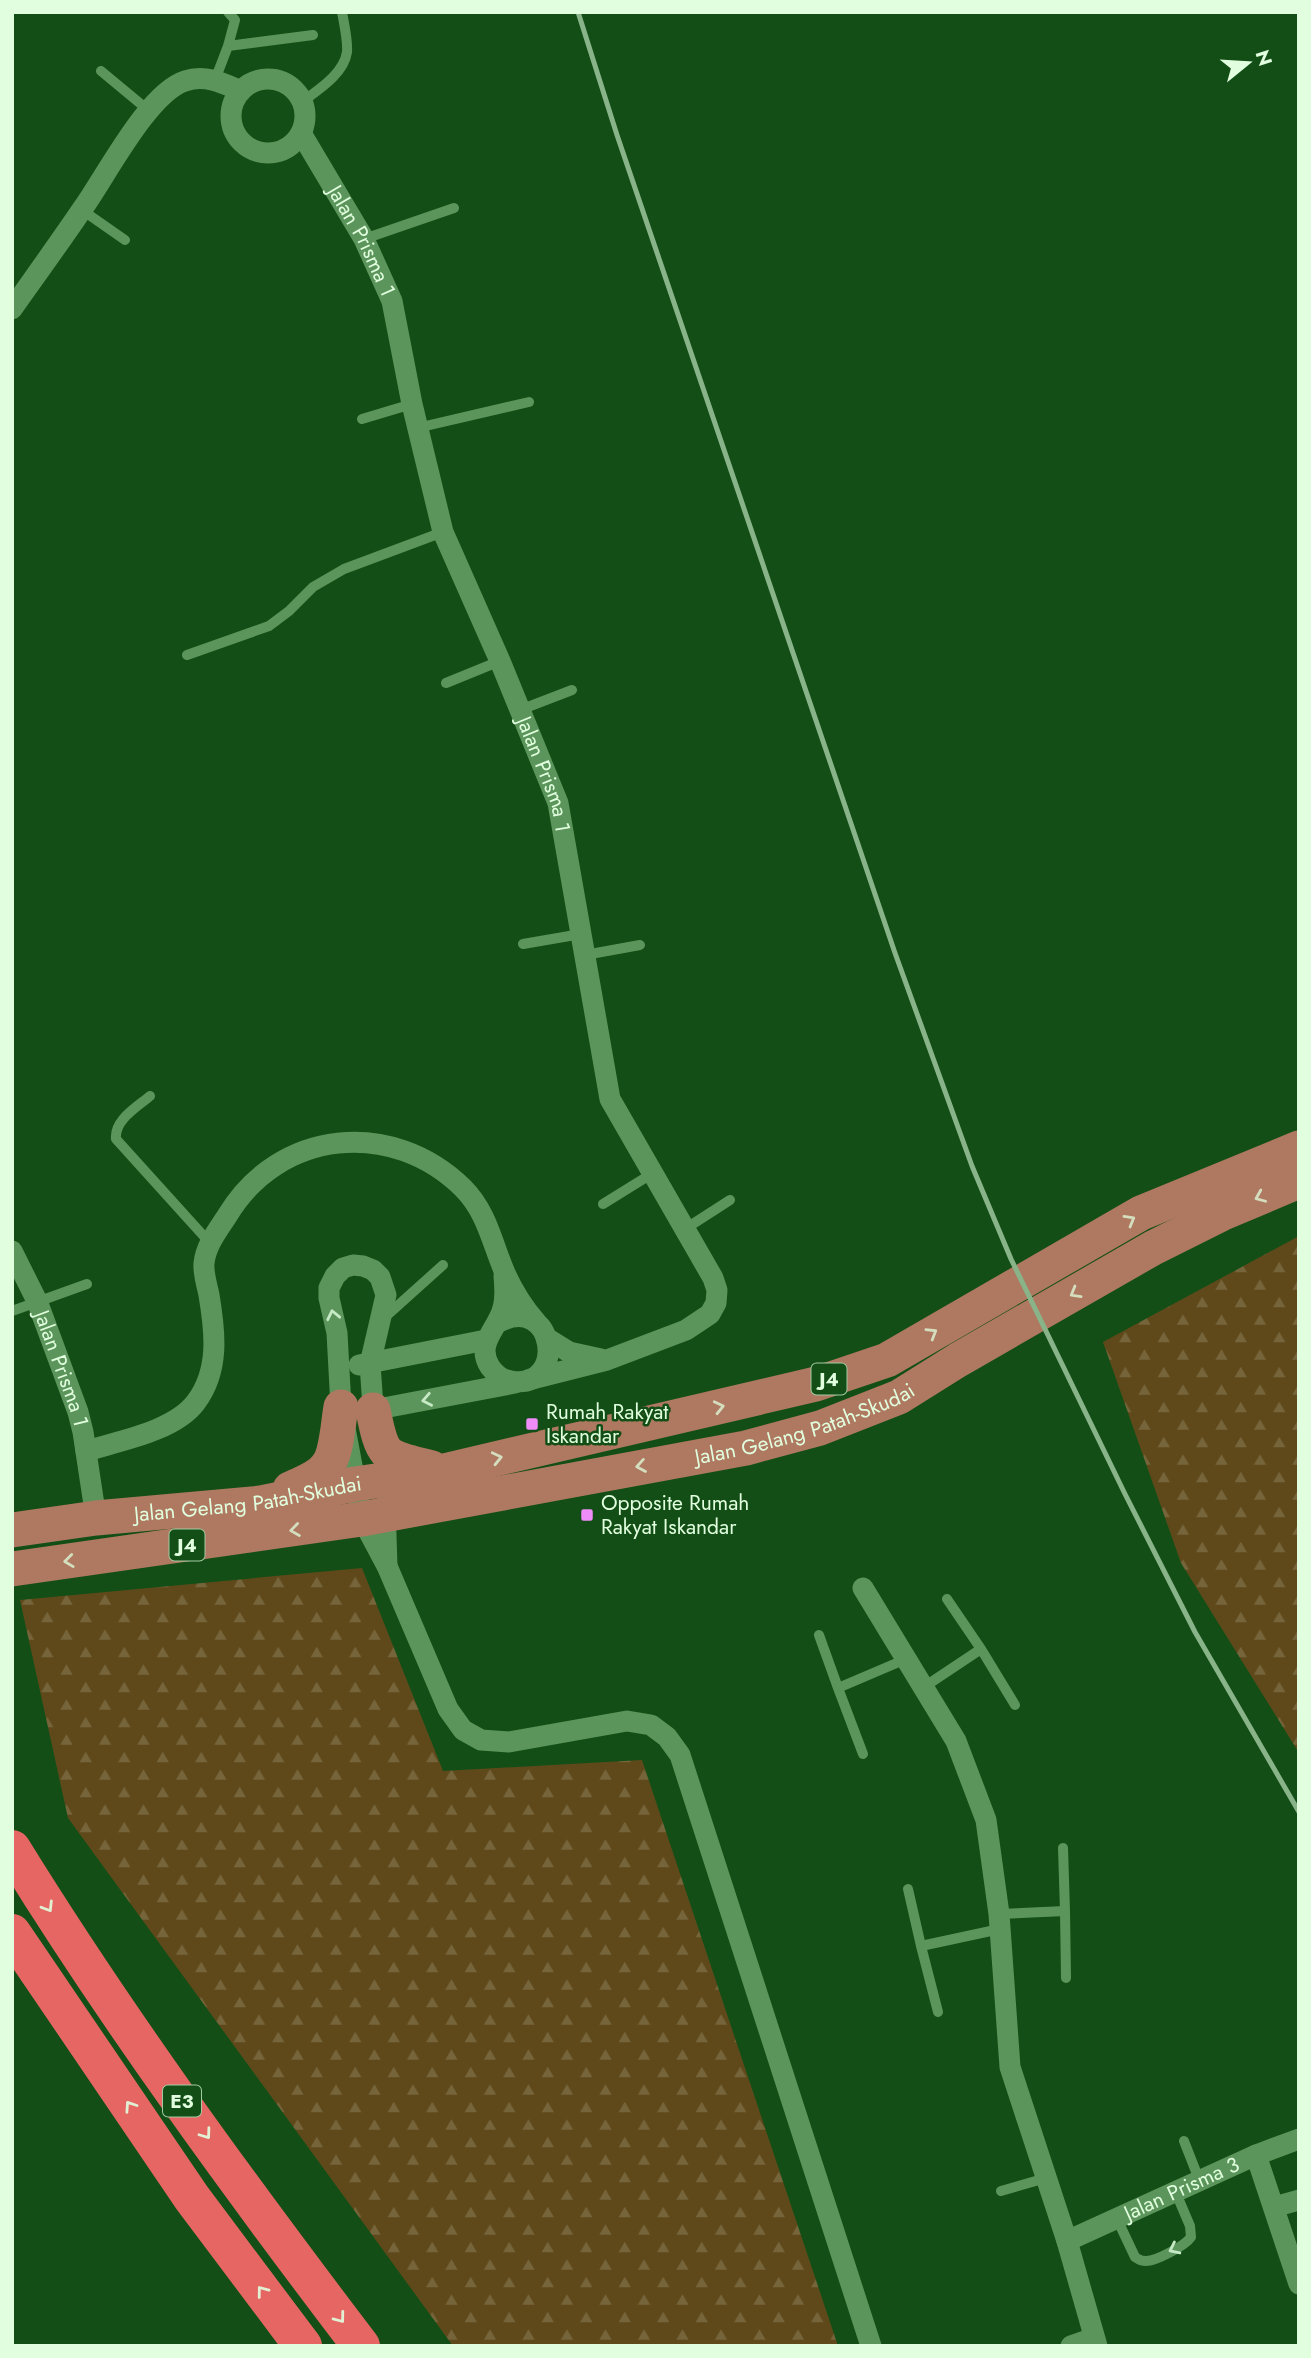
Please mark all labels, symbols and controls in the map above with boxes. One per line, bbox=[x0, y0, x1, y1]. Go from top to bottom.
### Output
north arrow bbox=[1213, 28, 1283, 98]
text: N bbox=[1249, 47, 1279, 69]
street label: Jalan Prisma 1 bbox=[319, 177, 403, 301]
street label: Jalan Prisma 1 bbox=[508, 709, 578, 835]
one-way arrow bbox=[1254, 1189, 1266, 1203]
one-way arrow bbox=[1122, 1215, 1135, 1228]
one-way arrow bbox=[1069, 1285, 1082, 1298]
street label: Jalan Prisma 1 bbox=[26, 1303, 96, 1430]
one-way arrow bbox=[327, 1309, 342, 1321]
one-way arrow bbox=[925, 1328, 938, 1341]
road number: J4 bbox=[812, 1364, 846, 1394]
street label: Jalan Gelang Patah-Skudai bbox=[689, 1376, 921, 1473]
one-way arrow bbox=[421, 1391, 433, 1406]
place label: Rumah Rakyat Iskandar bbox=[546, 1397, 668, 1451]
one-way arrow bbox=[713, 1400, 725, 1415]
marker: Rumah Rakyat Iskandar bbox=[524, 1416, 540, 1432]
one-way arrow bbox=[491, 1452, 503, 1466]
one-way arrow bbox=[635, 1458, 647, 1473]
street label: Jalan Gelang Patah-Skudai bbox=[130, 1468, 363, 1530]
place label: Opposite Rumah Rakyat Iskandar bbox=[601, 1488, 749, 1542]
marker: Opposite Rumah Rakyat Iskandar bbox=[579, 1507, 595, 1523]
one-way arrow bbox=[289, 1522, 301, 1537]
road number: J4 bbox=[170, 1530, 204, 1560]
one-way arrow bbox=[64, 1553, 75, 1568]
one-way arrow bbox=[40, 1899, 53, 1912]
road number: E3 bbox=[163, 2086, 201, 2116]
one-way arrow bbox=[125, 2101, 138, 2114]
one-way arrow bbox=[198, 2126, 210, 2139]
street label: Jalan Prisma 3 bbox=[1116, 2149, 1244, 2229]
one-way arrow bbox=[1169, 2241, 1181, 2255]
one-way arrow bbox=[257, 2286, 270, 2299]
one-way arrow bbox=[331, 2310, 344, 2323]

